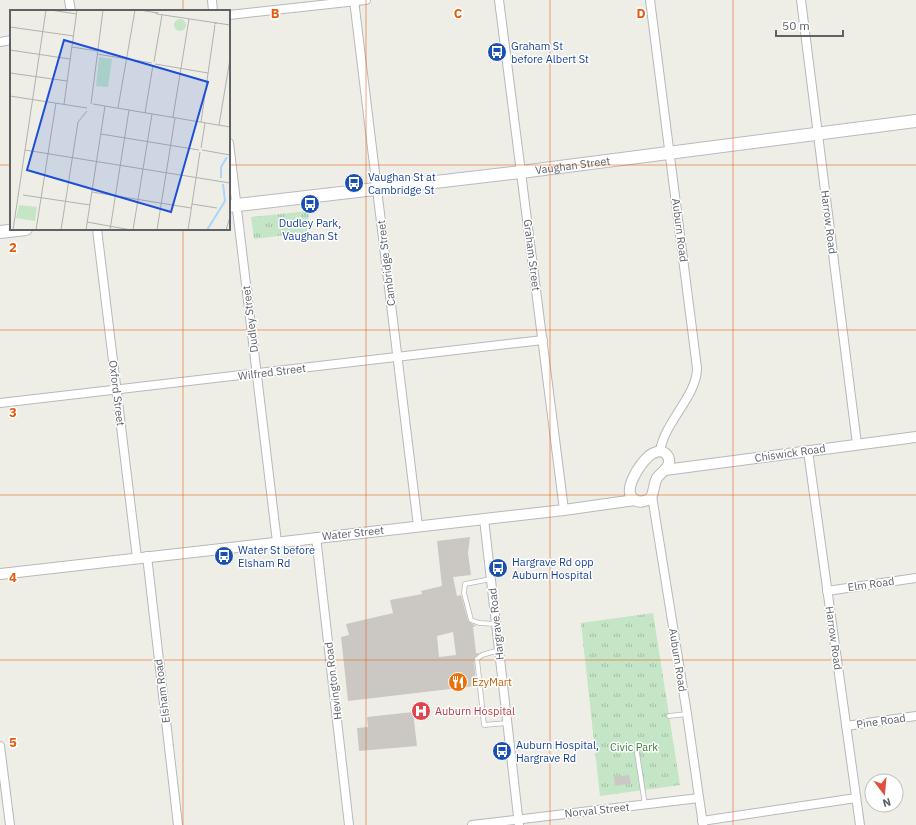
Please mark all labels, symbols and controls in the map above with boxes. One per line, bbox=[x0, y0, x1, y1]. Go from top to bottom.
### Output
text: B bbox=[271, 5, 280, 22]
text: C bbox=[454, 5, 463, 22]
text: D bbox=[636, 5, 646, 22]
inset map bbox=[10, 10, 230, 230]
scale bar bbox=[776, 12, 843, 38]
text: 50 m bbox=[782, 18, 810, 33]
place label: Graham St before Albert St bbox=[511, 39, 589, 66]
bus stop icon: Graham St before Albert St bbox=[486, 41, 508, 63]
street label: Vaughan Street bbox=[534, 154, 611, 177]
place label: Vaughan St at Cambridge St bbox=[368, 170, 436, 197]
bus stop icon: Vaughan St at Cambridge St bbox=[343, 172, 365, 194]
street label: Harrow Road bbox=[818, 189, 840, 255]
bus stop icon: Dudley Park, Vaughan St bbox=[299, 193, 321, 215]
street label: Auburn Road bbox=[669, 197, 691, 263]
place label: Dudley Park, Vaughan St bbox=[279, 216, 341, 243]
street label: Graham Street bbox=[521, 218, 543, 292]
street label: Cambridge Street bbox=[374, 219, 398, 307]
text: 2 bbox=[9, 239, 17, 256]
street label: Dudley Street bbox=[239, 285, 261, 353]
street label: Oxford Street bbox=[106, 359, 128, 427]
street label: Wilfred Street bbox=[237, 361, 307, 383]
text: 3 bbox=[9, 404, 17, 421]
street label: Chiswick Road bbox=[754, 441, 826, 465]
street label: Water Street bbox=[321, 523, 385, 543]
place label: Water St before Elsham Rd bbox=[238, 543, 315, 570]
bus stop icon: Water St before Elsham Rd bbox=[213, 545, 235, 567]
place label: Hargrave Rd opp Auburn Hospital bbox=[512, 555, 594, 582]
bus stop icon: Hargrave Rd opp Auburn Hospital bbox=[487, 557, 509, 579]
text: 4 bbox=[9, 569, 17, 586]
street label: Elm Road bbox=[847, 574, 895, 594]
street label: Hargrave Road bbox=[485, 587, 507, 661]
street label: Harrow Road bbox=[823, 605, 845, 671]
street label: Auburn Road bbox=[666, 627, 690, 693]
street label: Hevington Road bbox=[321, 641, 345, 721]
street label: Elsham Road bbox=[151, 658, 173, 724]
restaurant icon: EzyMart bbox=[447, 671, 469, 693]
place label: EzyMart bbox=[472, 675, 512, 689]
hospital icon: Auburn Hospital bbox=[410, 700, 432, 722]
place label: Auburn Hospital bbox=[435, 704, 515, 718]
street label: Pine Road bbox=[855, 711, 907, 731]
text: 5 bbox=[9, 734, 17, 751]
place label: Auburn Hospital, Hargrave Rd bbox=[516, 738, 599, 765]
bus stop icon: Auburn Hospital, Hargrave Rd bbox=[491, 740, 513, 762]
park label: Civic Park bbox=[610, 740, 658, 754]
north arrow bbox=[864, 773, 904, 813]
text: N bbox=[881, 795, 893, 810]
street label: Norval Street bbox=[564, 800, 630, 820]

